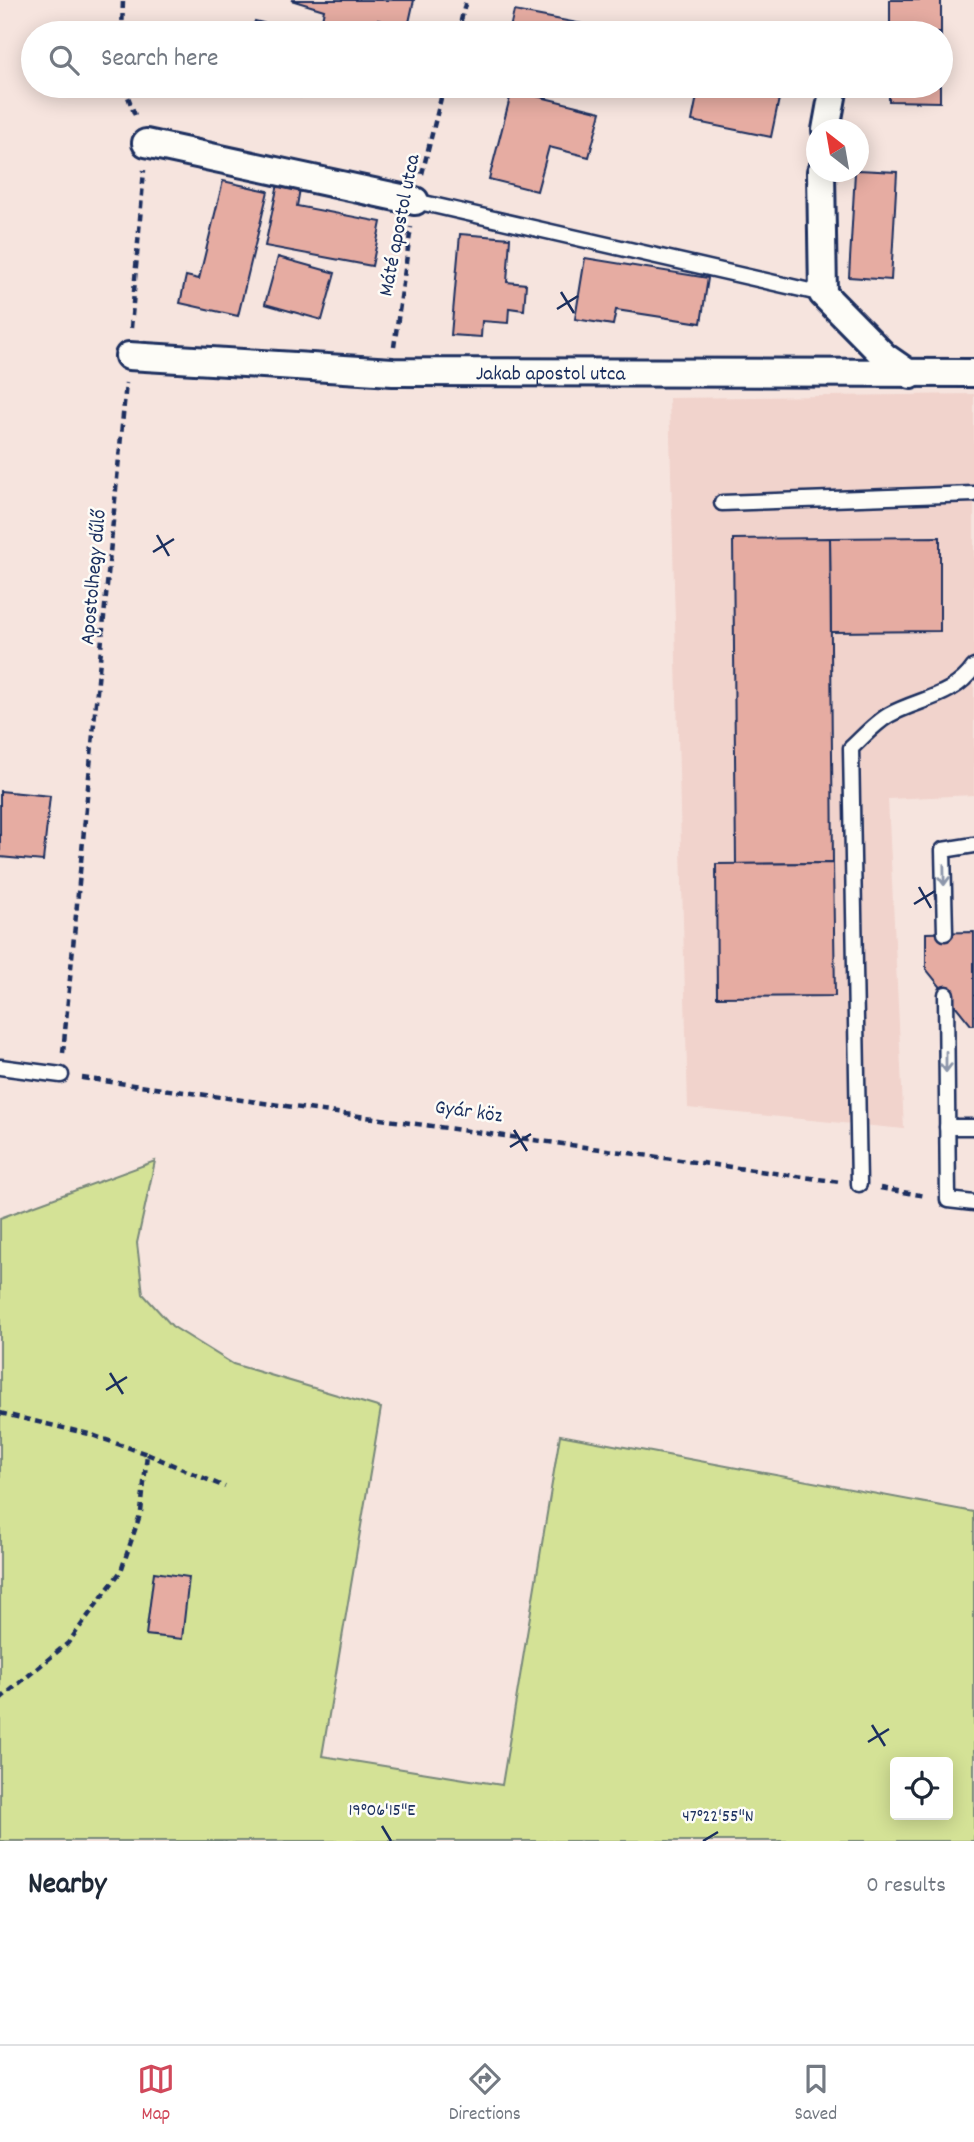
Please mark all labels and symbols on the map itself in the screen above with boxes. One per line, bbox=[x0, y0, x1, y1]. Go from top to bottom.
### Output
north arrow bbox=[806, 119, 869, 182]
street label: Máté apostol utca bbox=[372, 151, 430, 299]
street label: Jakab apostol utca bbox=[476, 360, 627, 390]
street label: Apostolhegy dűlő bbox=[74, 508, 116, 646]
one-way arrow bbox=[937, 864, 950, 887]
one-way arrow bbox=[940, 1050, 953, 1073]
street label: Gyár köz bbox=[433, 1093, 504, 1133]
text: 19°06'15"E bbox=[349, 1799, 416, 1824]
text: 47°22'55"N bbox=[682, 1805, 754, 1830]

